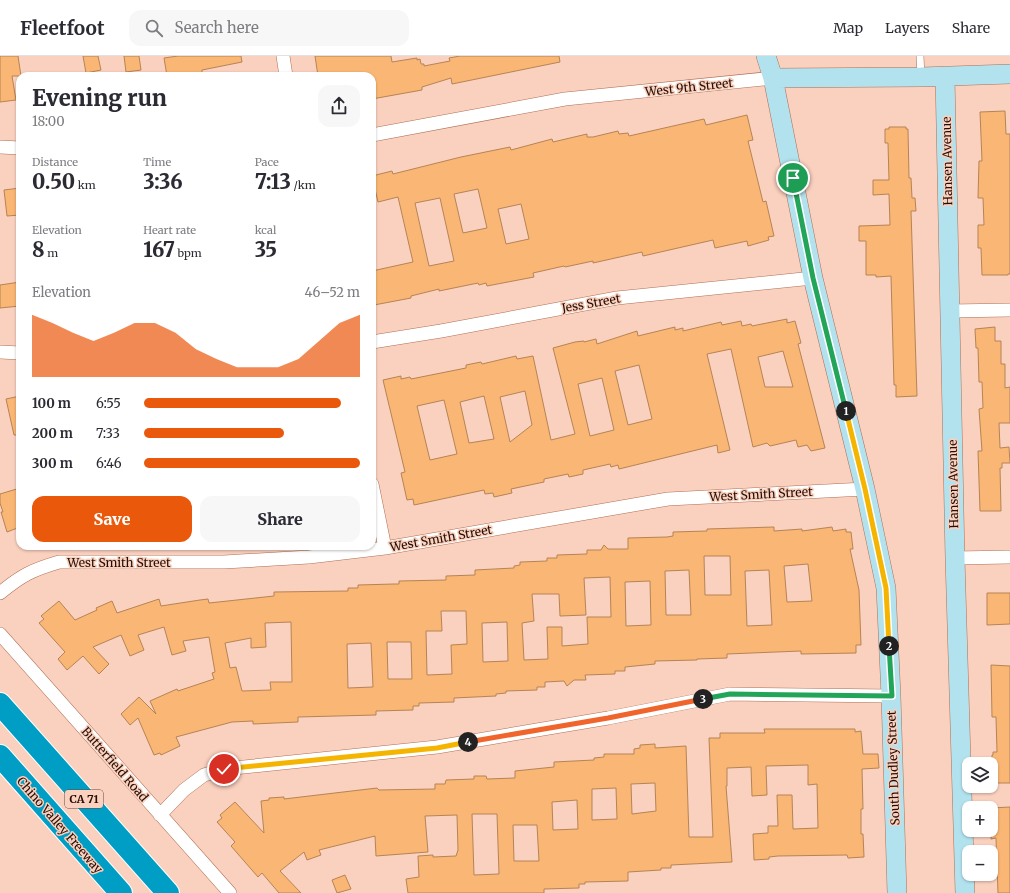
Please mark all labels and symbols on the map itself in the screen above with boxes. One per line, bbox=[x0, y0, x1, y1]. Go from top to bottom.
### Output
street label: West 9th Street bbox=[643, 75, 734, 99]
street label: Hansen Avenue bbox=[939, 116, 955, 206]
pin bbox=[776, 161, 810, 195]
street label: Jess Street bbox=[559, 290, 622, 316]
pin: 1 bbox=[836, 401, 856, 421]
street label: Hansen Avenue bbox=[945, 439, 961, 529]
street label: West Smith Street bbox=[708, 484, 813, 504]
street label: West Smith Street bbox=[388, 522, 494, 555]
street label: West Smith Street bbox=[66, 555, 171, 570]
pin: 2 bbox=[879, 636, 899, 656]
pin: 3 bbox=[693, 689, 713, 709]
street label: South Dudley Street bbox=[883, 710, 903, 826]
street label: Butterfield Road bbox=[78, 724, 152, 804]
pin: 4 bbox=[458, 732, 478, 752]
pin bbox=[207, 752, 241, 786]
street label: Chino Valley Freeway bbox=[14, 774, 106, 876]
road number: CA 71 bbox=[65, 790, 103, 808]

